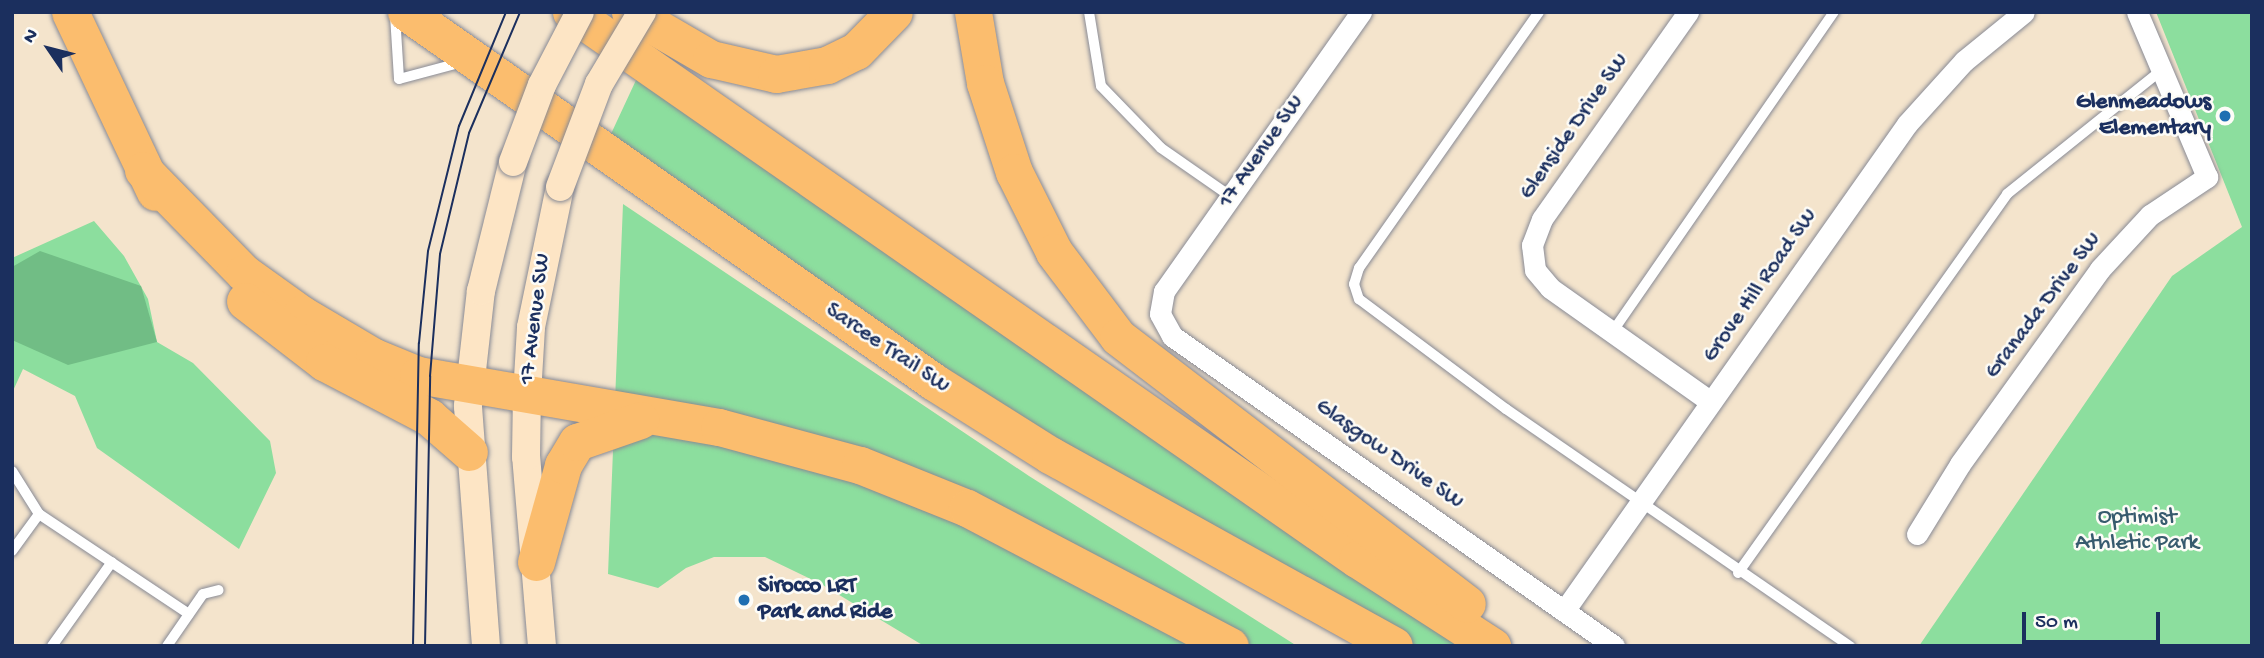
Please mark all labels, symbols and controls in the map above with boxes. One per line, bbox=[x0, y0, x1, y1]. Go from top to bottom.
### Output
north arrow bbox=[14, 14, 84, 84]
text: N bbox=[18, 25, 44, 48]
street label: Glenside Drive SW bbox=[1514, 48, 1636, 206]
place label: Glenmeadows Elementary bbox=[2076, 89, 2211, 143]
street label: 17 Avenue SW bbox=[1213, 90, 1311, 214]
marker: Glenmeadows Elementary bbox=[2217, 108, 2233, 124]
street label: Grove Hill Road SW bbox=[1698, 204, 1824, 368]
street label: Granada Drive SW bbox=[1980, 227, 2108, 385]
street label: 17 Avenue SW bbox=[514, 252, 558, 386]
street label: Sarcee Trail SW bbox=[820, 297, 954, 401]
street label: Glasgow Drive SW bbox=[1309, 394, 1469, 516]
park label: Optimist Athletic Park bbox=[2075, 504, 2199, 558]
place label: Sirocco LRT Park and Ride bbox=[758, 573, 892, 627]
marker: Sirocco LRT Park and Ride bbox=[736, 592, 752, 608]
scale bar bbox=[2026, 598, 2164, 642]
text: 50 m bbox=[2035, 611, 2078, 636]

